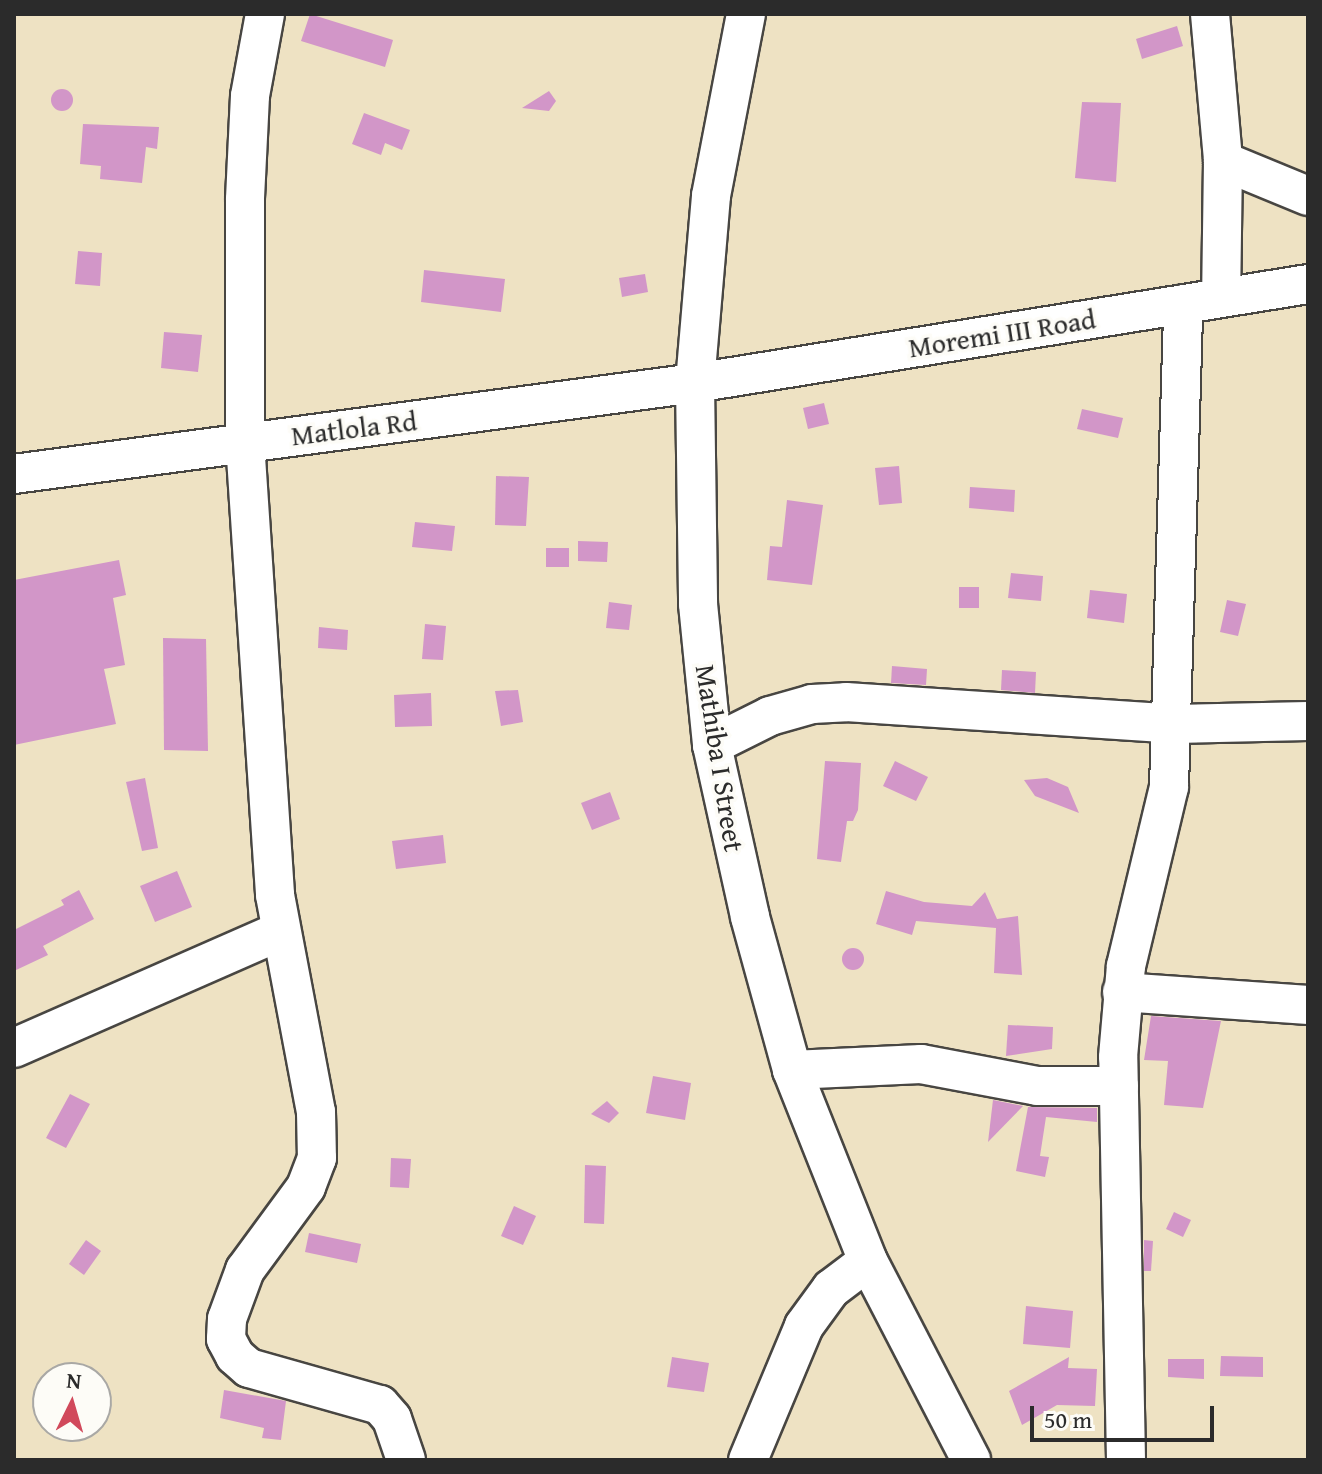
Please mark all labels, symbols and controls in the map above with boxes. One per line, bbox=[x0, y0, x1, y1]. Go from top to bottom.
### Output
street label: Moremi III Road bbox=[906, 302, 1098, 364]
street label: Matlola Rd bbox=[289, 404, 419, 452]
street label: Mathiba I Street bbox=[689, 662, 751, 854]
north arrow bbox=[32, 1362, 112, 1442]
text: N bbox=[65, 1364, 83, 1397]
scale bar bbox=[1034, 1390, 1218, 1440]
text: 50 m bbox=[1044, 1402, 1092, 1437]

